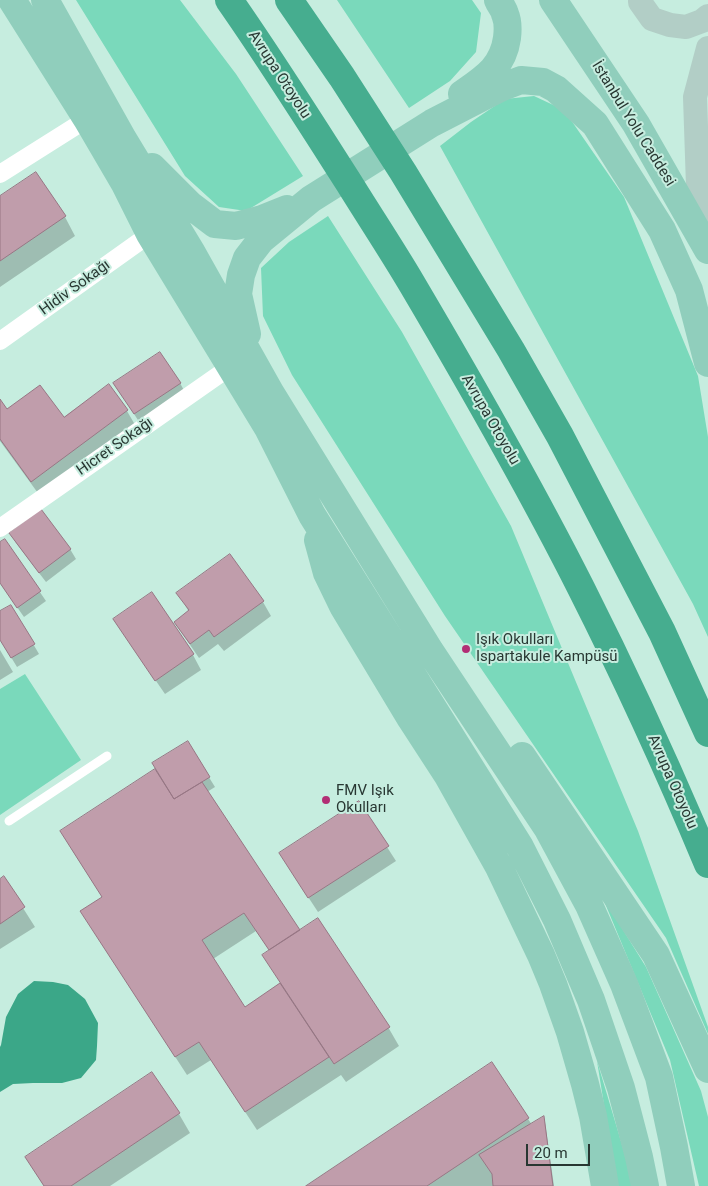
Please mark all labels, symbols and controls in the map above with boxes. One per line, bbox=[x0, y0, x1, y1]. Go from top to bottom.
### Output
street label: Avrupa Otoyolu bbox=[244, 28, 314, 122]
street label: İstanbul Yolu Caddesi bbox=[587, 58, 679, 190]
street label: Hidiv Sokağı bbox=[36, 256, 114, 320]
street label: Avrupa Otoyolu bbox=[457, 372, 523, 468]
street label: Hicret Sokağı bbox=[73, 414, 157, 480]
place label: Işık Okulları Ispartakule Kampüsü bbox=[476, 631, 618, 666]
marker: Işık Okulları Ispartakule Kampüsü bbox=[460, 643, 472, 655]
street label: Avrupa Otoyolu bbox=[643, 732, 701, 832]
place label: FMV Işık Okulları bbox=[336, 782, 394, 817]
marker: FMV Işık Okulları bbox=[320, 794, 332, 806]
scale bar bbox=[528, 1134, 592, 1166]
text: 20 m bbox=[534, 1144, 568, 1162]

